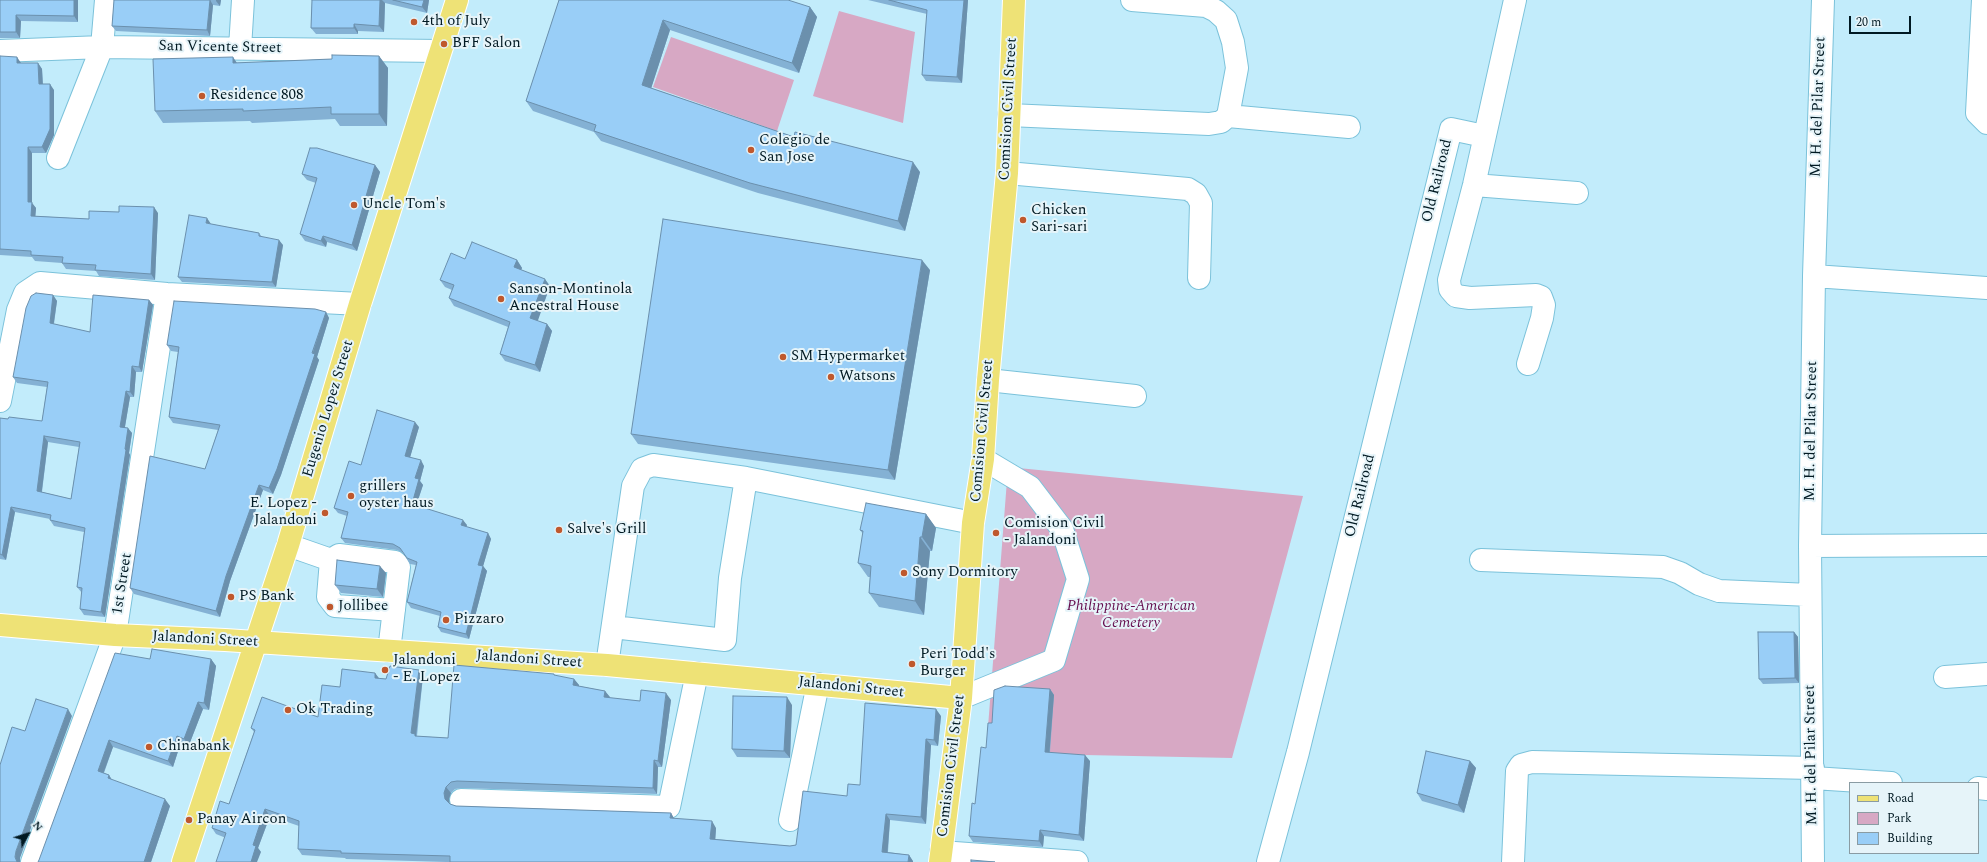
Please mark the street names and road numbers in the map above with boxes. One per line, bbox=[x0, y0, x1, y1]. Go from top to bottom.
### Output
street label: Comision Civil Street bbox=[996, 37, 1022, 181]
street label: M. H. del Pilar Street bbox=[1808, 37, 1830, 177]
street label: San Vicente Street bbox=[158, 38, 282, 58]
street label: Old Railroad bbox=[1419, 138, 1457, 224]
street label: Eugenio Lopez Street bbox=[300, 338, 358, 480]
street label: Comision Civil Street bbox=[968, 359, 998, 503]
street label: M. H. del Pilar Street bbox=[1802, 361, 1822, 501]
street label: Old Railroad bbox=[1342, 453, 1380, 539]
street label: 1st Street bbox=[109, 552, 137, 616]
street label: Jalandoni Street bbox=[152, 628, 258, 652]
street label: Jalandoni Street bbox=[475, 647, 583, 673]
street label: Jalandoni Street bbox=[797, 674, 905, 702]
street label: M. H. del Pilar Street bbox=[1802, 685, 1822, 825]
street label: Comision Civil Street bbox=[934, 694, 970, 838]

